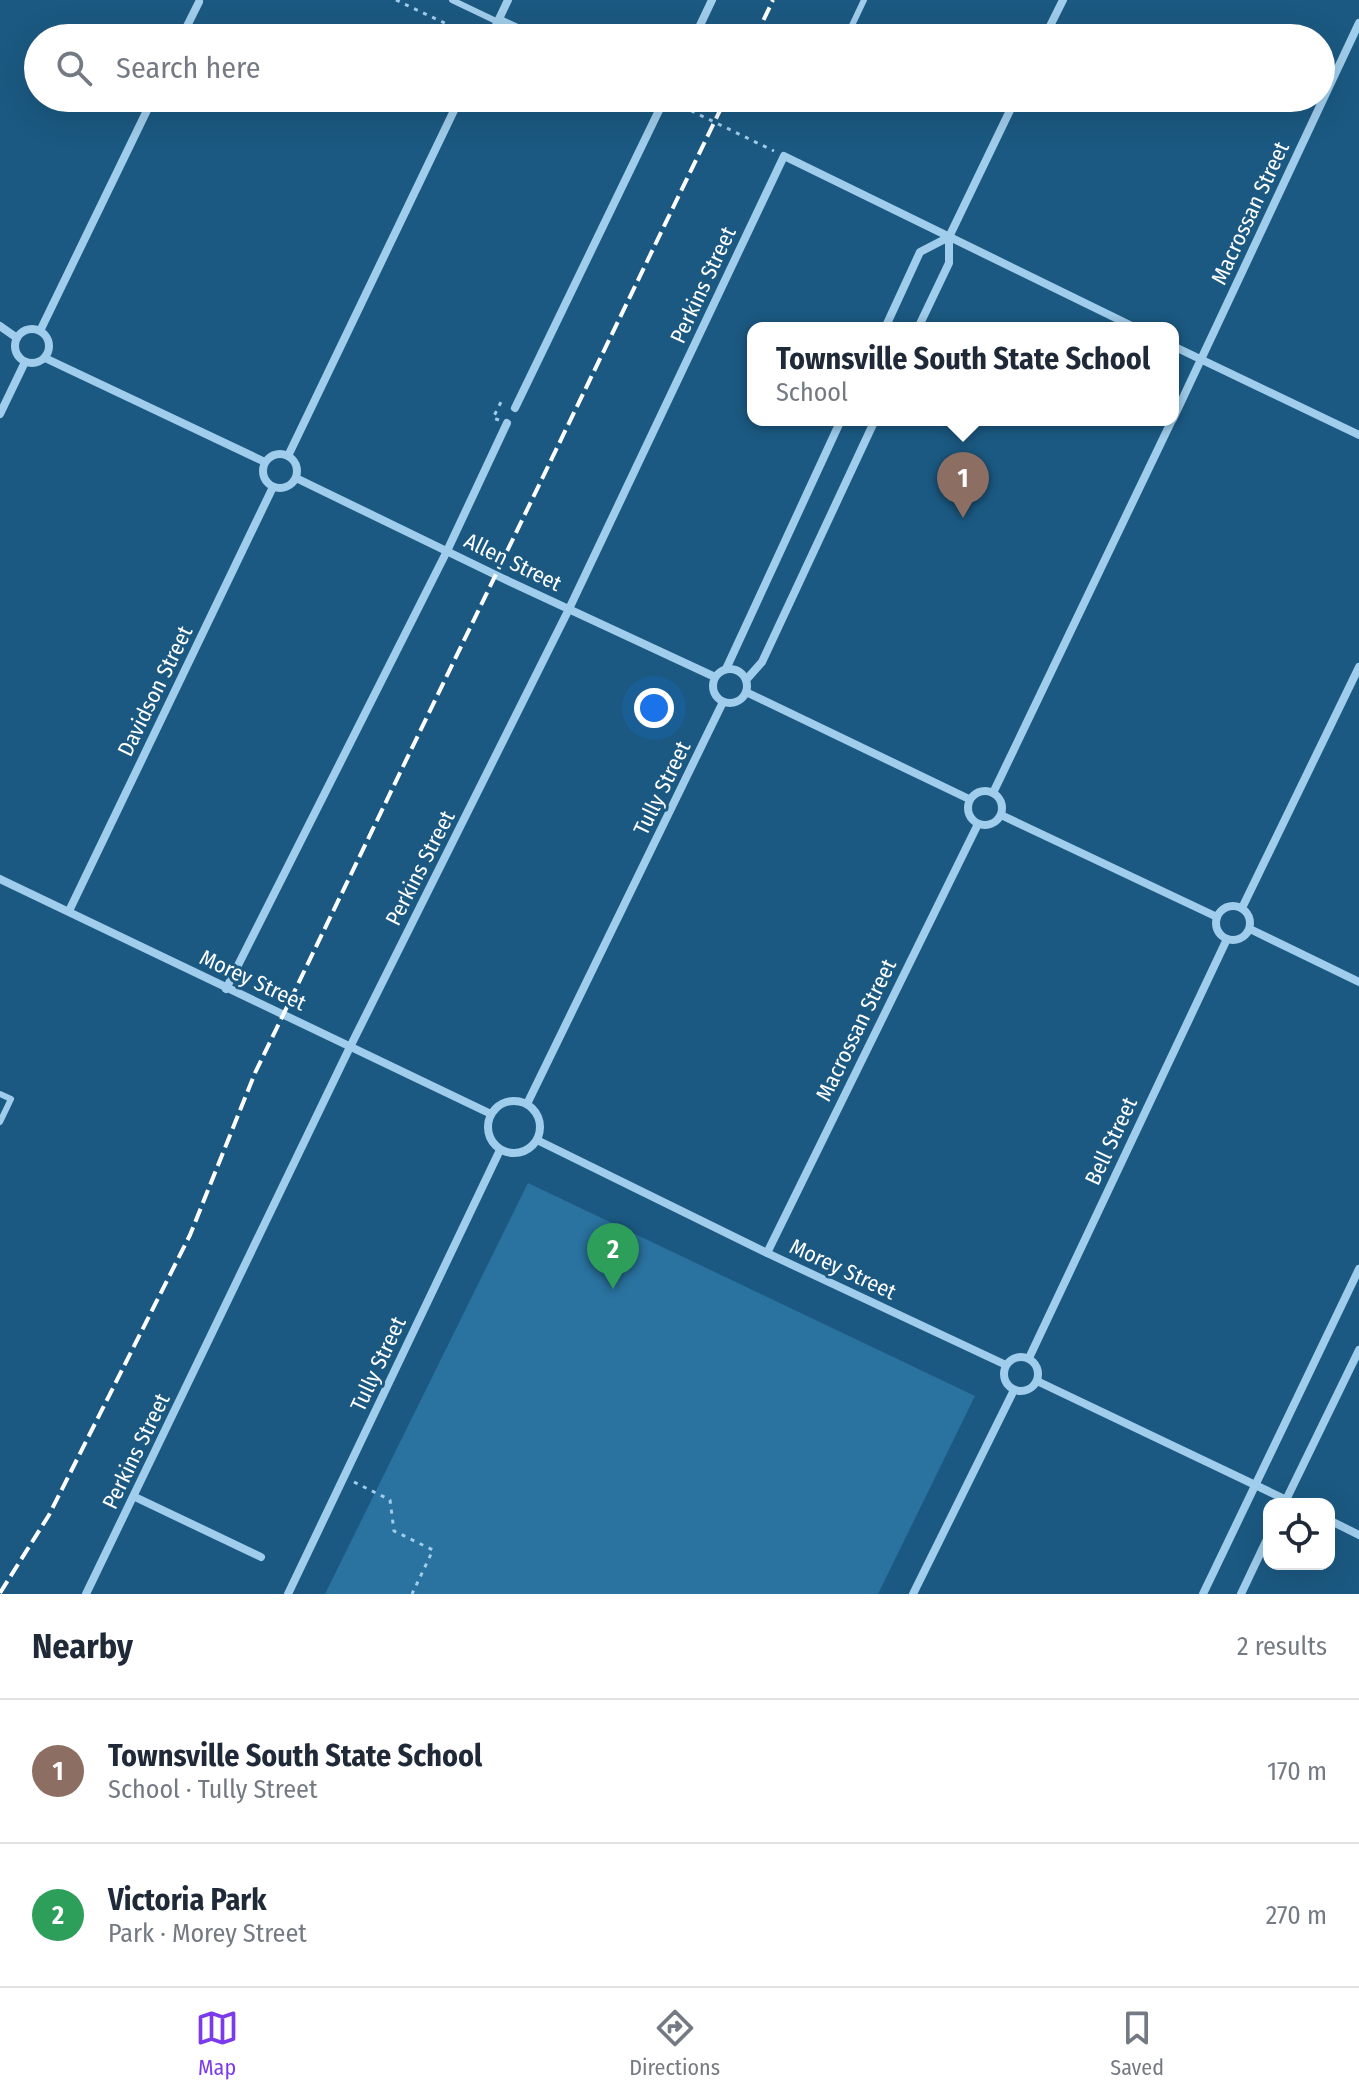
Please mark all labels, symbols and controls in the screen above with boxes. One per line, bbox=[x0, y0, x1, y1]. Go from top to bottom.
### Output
search box bbox=[24, 24, 1335, 112]
icon: search bbox=[52, 46, 96, 90]
text: Search here bbox=[116, 50, 261, 86]
street label: Macrossan Street bbox=[1205, 137, 1295, 289]
street label: Perkins Street bbox=[664, 222, 742, 348]
popup bbox=[747, 322, 1179, 426]
text: Townsville South State School bbox=[776, 341, 1150, 377]
text: School bbox=[776, 377, 848, 408]
pin: 1 bbox=[937, 452, 989, 518]
street label: Allen Street bbox=[460, 527, 567, 597]
street label: Davidson Street bbox=[112, 621, 199, 761]
your location bbox=[634, 688, 674, 728]
street label: Tully Street bbox=[628, 736, 697, 839]
street label: Perkins Street bbox=[379, 805, 461, 930]
street label: Morey Street bbox=[196, 944, 311, 1017]
street label: Macrossan Street bbox=[810, 954, 902, 1105]
street label: Bell Street bbox=[1079, 1092, 1143, 1189]
pin: 2 bbox=[587, 1223, 639, 1289]
street label: Morey Street bbox=[786, 1233, 901, 1306]
street label: Tully Street bbox=[344, 1312, 412, 1416]
street label: Perkins Street bbox=[96, 1388, 176, 1513]
map controls bbox=[1263, 1498, 1335, 1570]
button: locate bbox=[1263, 1498, 1335, 1570]
text: Nearby bbox=[32, 1626, 133, 1667]
text: 2 results bbox=[1237, 1631, 1327, 1662]
text: Townsville South State School bbox=[108, 1738, 482, 1774]
text: 1 bbox=[53, 1756, 64, 1787]
text: 170 m bbox=[1267, 1756, 1327, 1787]
text: School · Tully Street bbox=[108, 1774, 317, 1805]
text: Victoria Park bbox=[108, 1882, 267, 1918]
text: 2 bbox=[52, 1900, 64, 1931]
text: 270 m bbox=[1266, 1900, 1327, 1931]
text: Park · Morey Street bbox=[108, 1918, 307, 1949]
tab: Map bbox=[195, 2006, 239, 2081]
tab: Directions bbox=[629, 2006, 720, 2081]
tab: Saved bbox=[1110, 2006, 1164, 2081]

